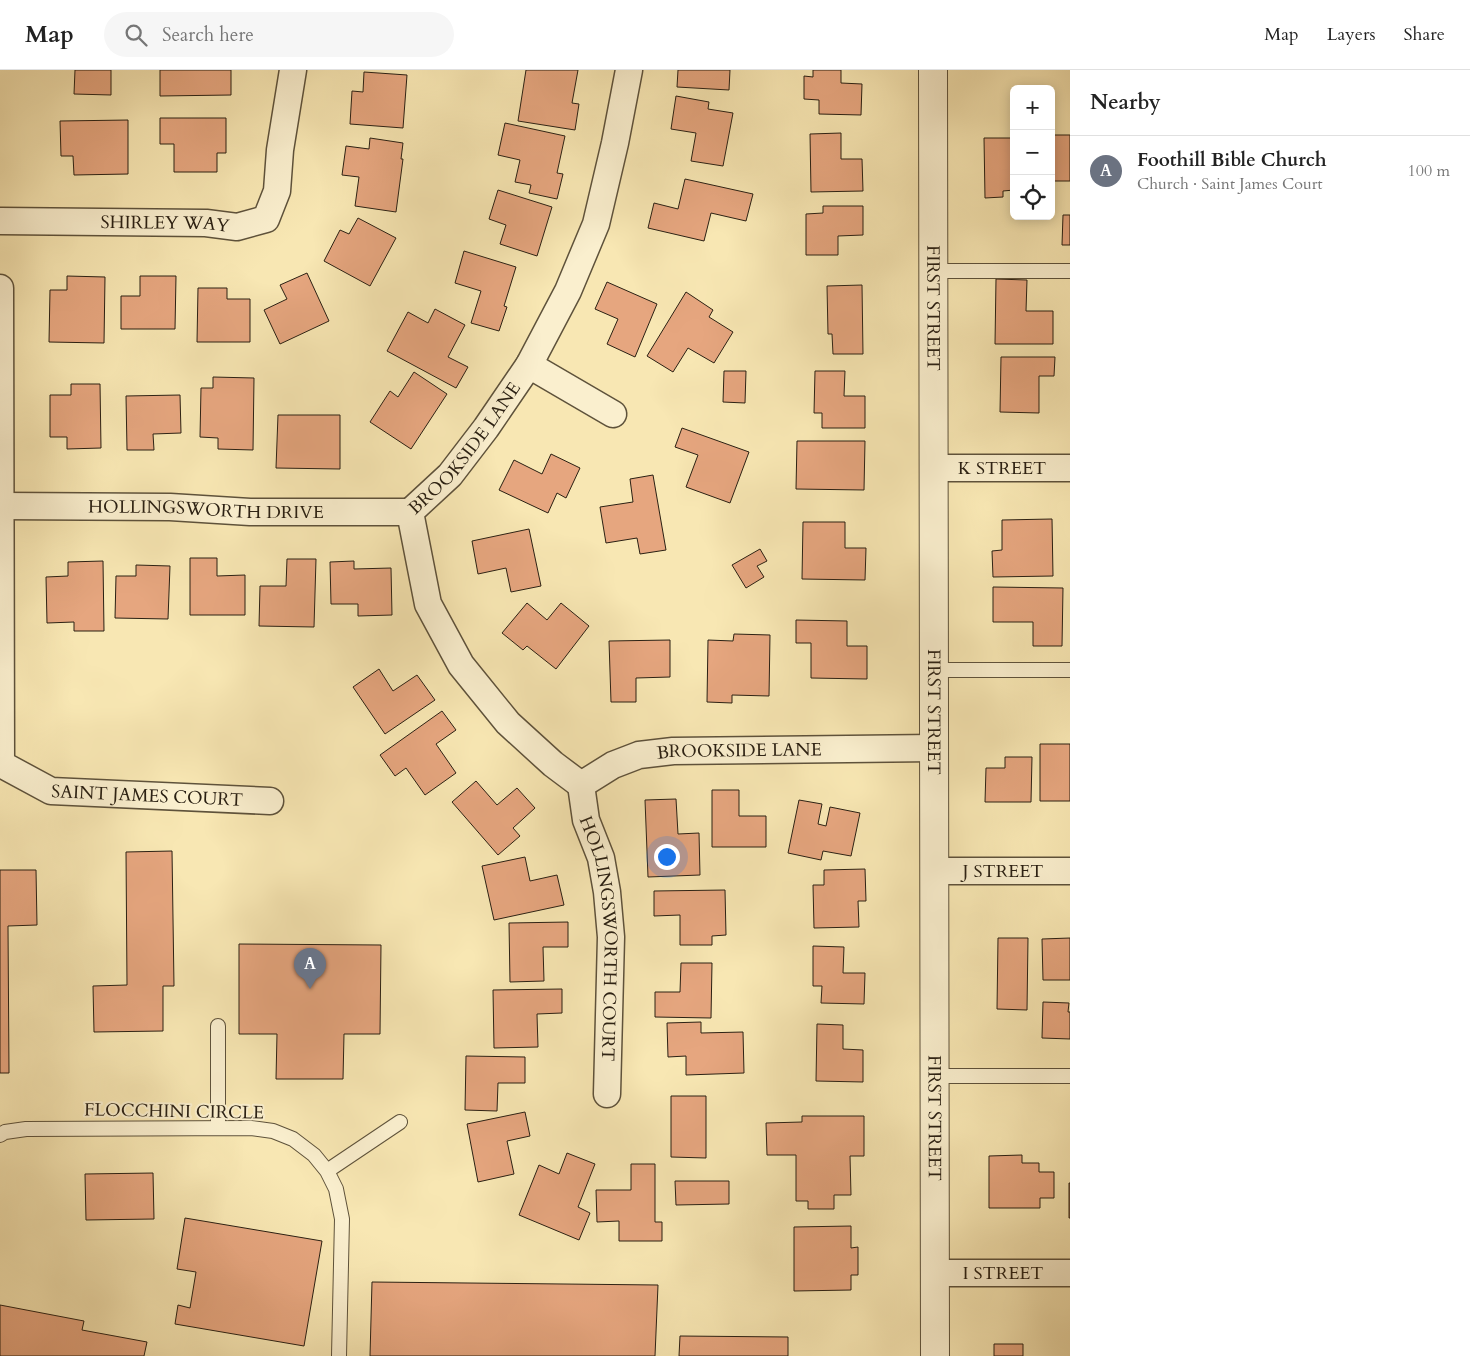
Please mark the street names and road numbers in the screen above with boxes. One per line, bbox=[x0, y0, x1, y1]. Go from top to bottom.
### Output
street label: SHIRLEY WAY bbox=[100, 210, 231, 239]
street label: FIRST STREET bbox=[920, 245, 945, 371]
street label: BROOKSIDE LANE bbox=[403, 377, 527, 520]
street label: K STREET bbox=[958, 456, 1046, 481]
street label: HOLLINGSWORTH DRIVE bbox=[88, 495, 324, 525]
street label: FIRST STREET bbox=[921, 649, 946, 775]
street label: BROOKSIDE LANE bbox=[655, 737, 822, 766]
street label: SAINT JAMES COURT bbox=[51, 779, 244, 813]
street label: HOLLINGSWORTH COURT bbox=[573, 813, 623, 1061]
street label: J STREET bbox=[959, 859, 1044, 884]
street label: FIRST STREET bbox=[922, 1055, 947, 1181]
street label: FLOCCHINI CIRCLE bbox=[84, 1097, 264, 1126]
street label: I STREET bbox=[962, 1261, 1044, 1286]

